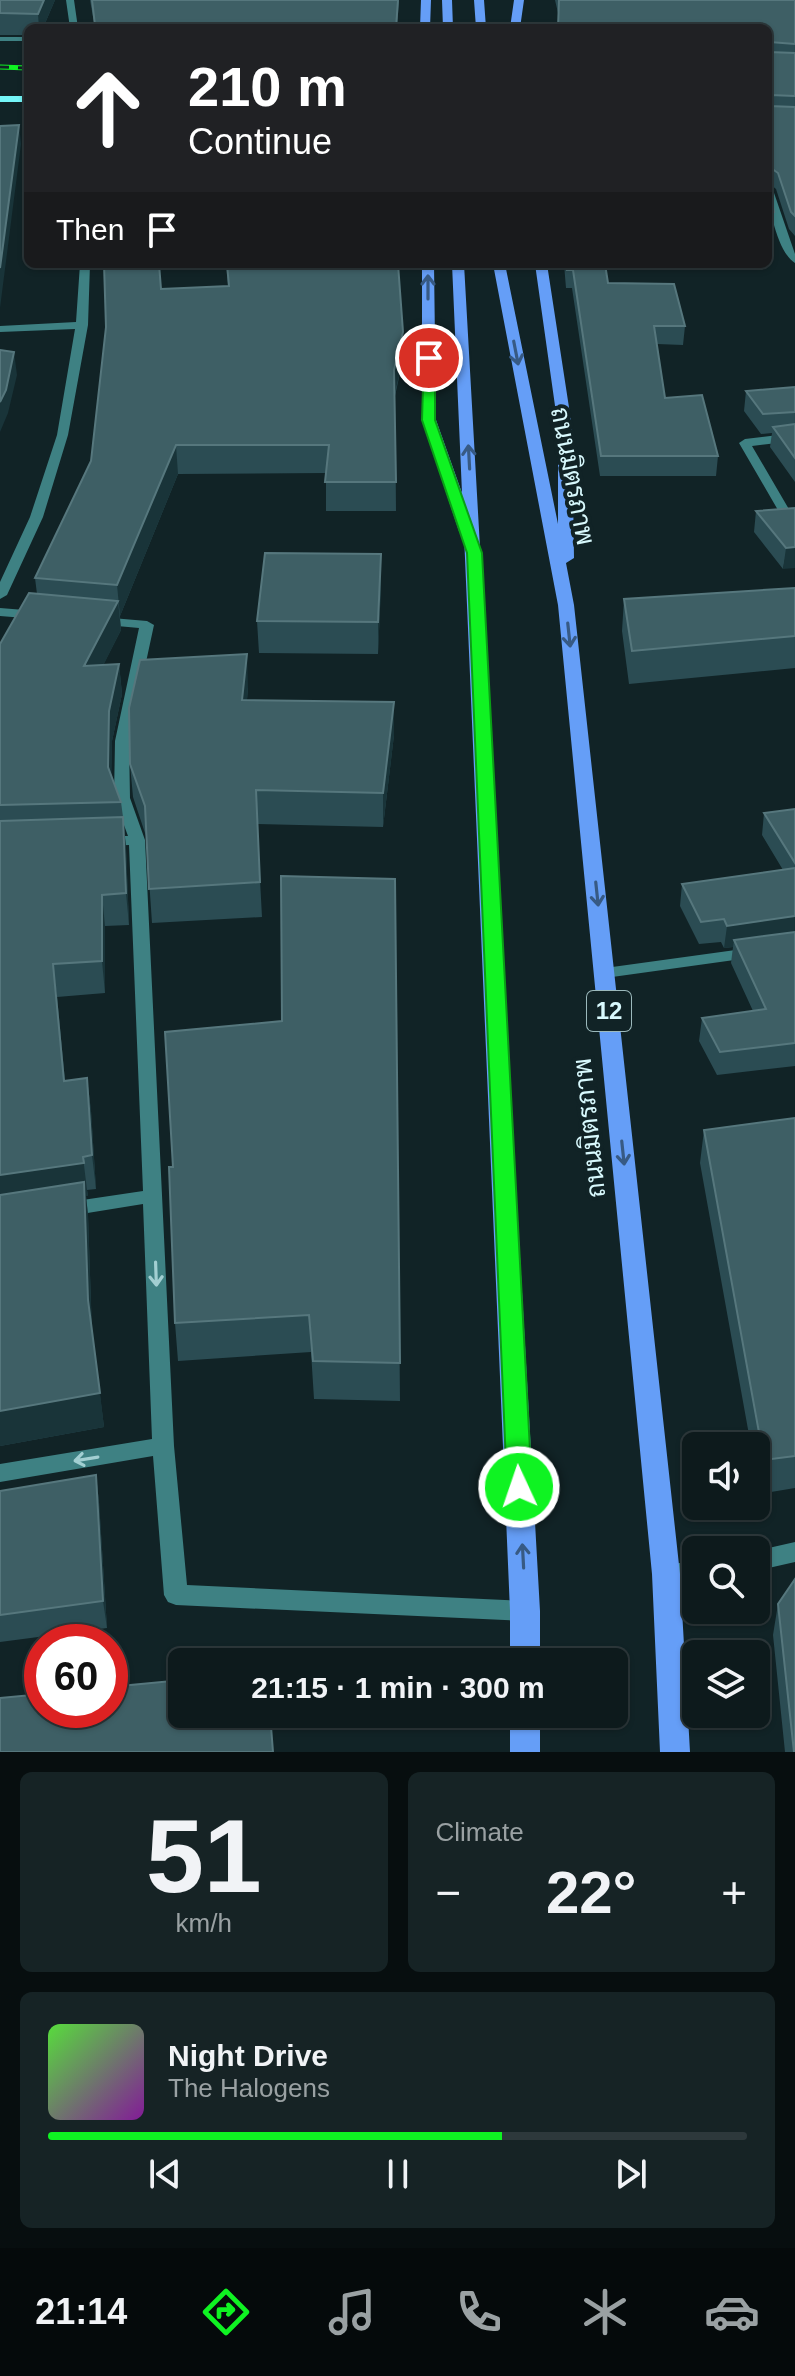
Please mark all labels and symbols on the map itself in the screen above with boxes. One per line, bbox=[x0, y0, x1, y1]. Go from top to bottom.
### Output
one-way arrow bbox=[421, 274, 436, 301]
pin bbox=[395, 324, 463, 392]
one-way arrow bbox=[509, 339, 524, 365]
street label: ถนนมิตรภาพ bbox=[545, 404, 601, 548]
one-way arrow bbox=[461, 444, 476, 471]
one-way arrow bbox=[562, 621, 577, 648]
one-way arrow bbox=[589, 880, 604, 907]
road number: 12 bbox=[587, 991, 631, 1031]
street label: ถนนมิตรภาพ bbox=[567, 1057, 611, 1199]
one-way arrow bbox=[616, 1139, 631, 1165]
one-way arrow bbox=[148, 1260, 163, 1287]
position arrow bbox=[477, 1445, 561, 1529]
one-way arrow bbox=[74, 1452, 99, 1467]
one-way arrow bbox=[515, 1543, 530, 1570]
speed limit sign: 60 bbox=[24, 1624, 128, 1728]

